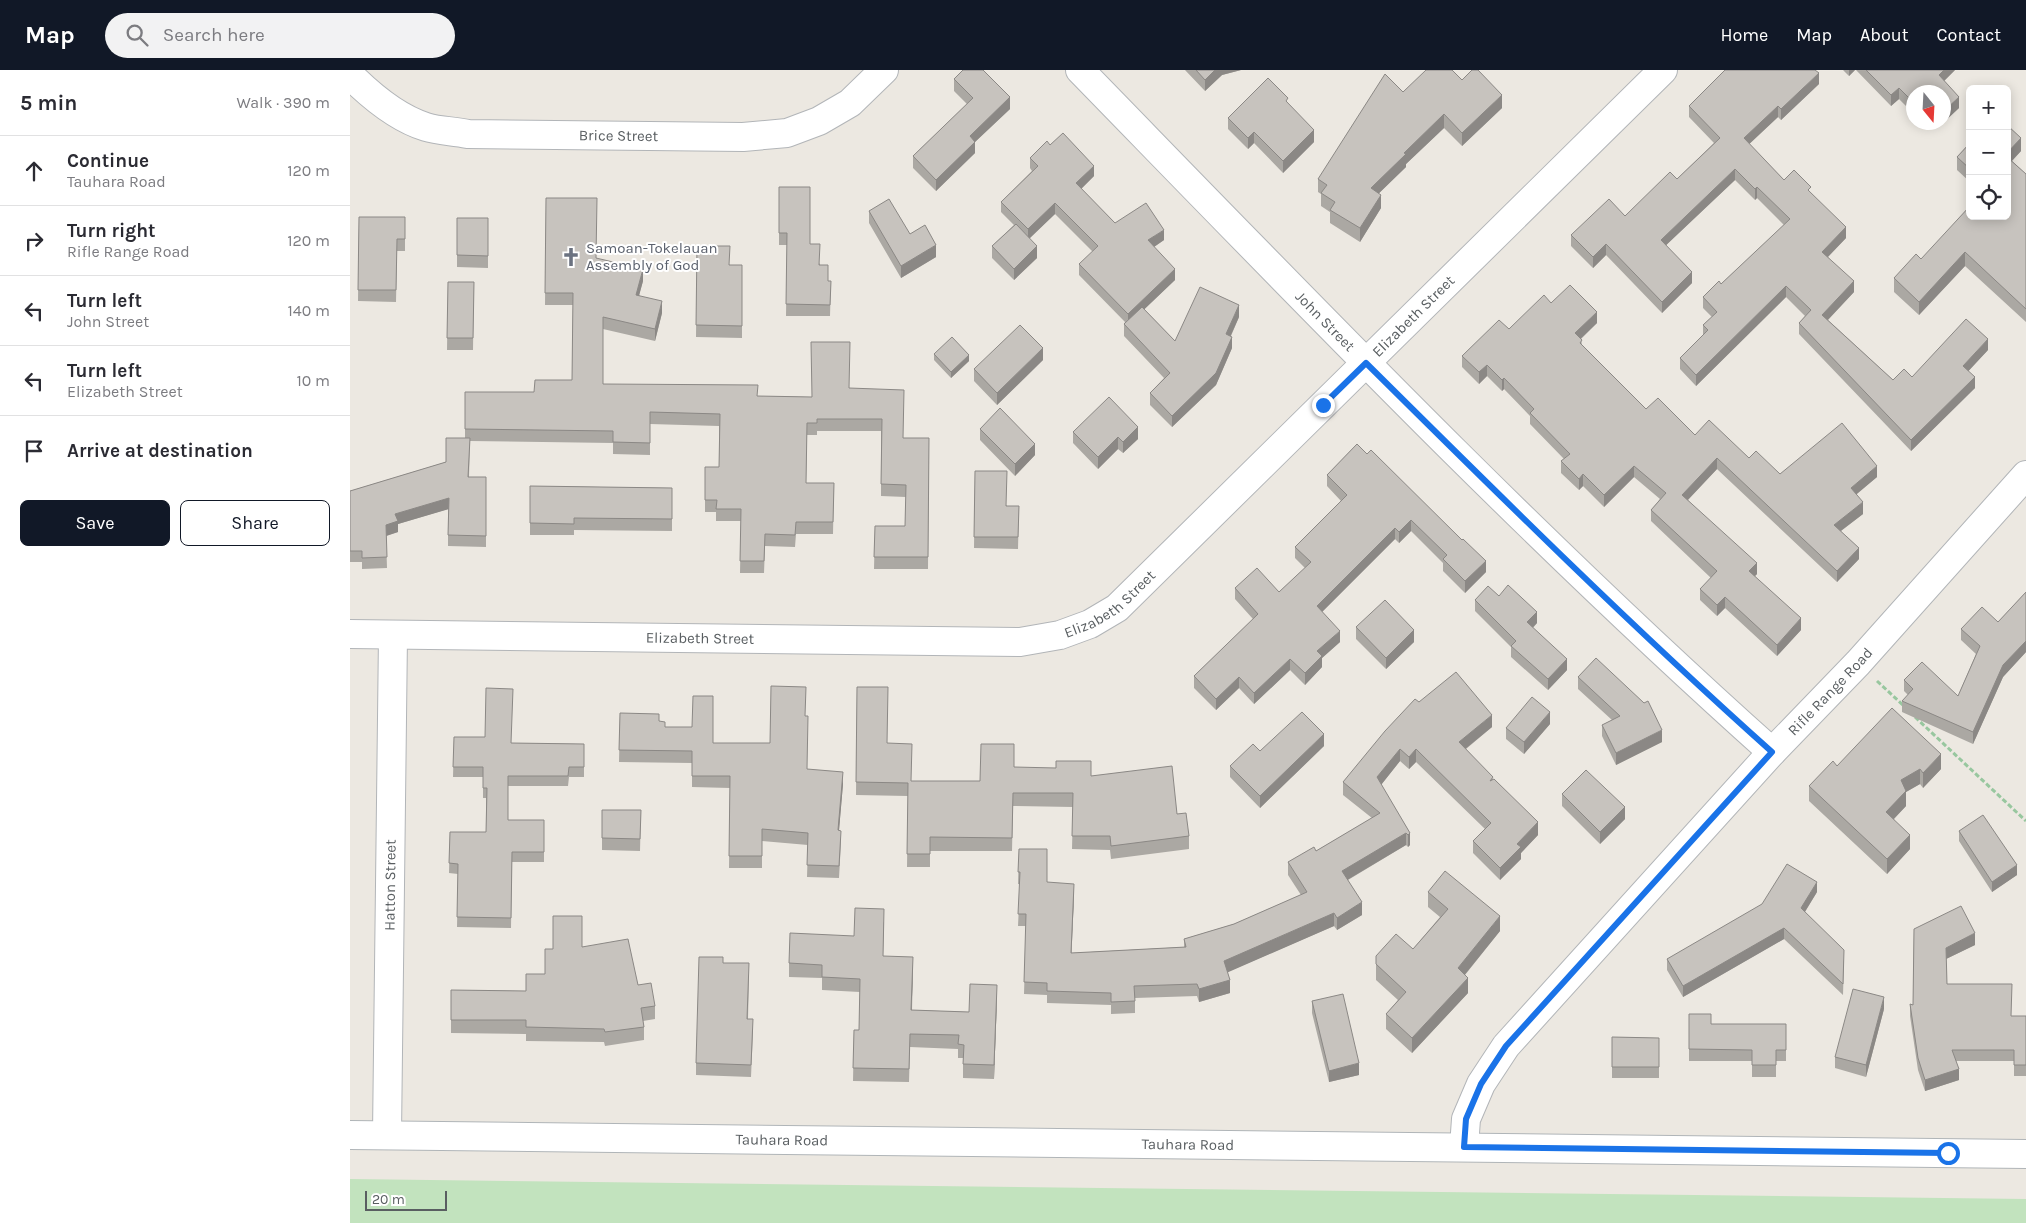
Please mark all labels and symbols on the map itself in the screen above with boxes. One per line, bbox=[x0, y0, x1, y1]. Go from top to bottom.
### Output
north arrow bbox=[1906, 85, 1951, 130]
street label: Brice Street bbox=[579, 126, 659, 145]
place label: Samoan-Tokelauan Assembly of God bbox=[586, 239, 718, 274]
church icon: Samoan-Tokelauan Assembly of God bbox=[560, 246, 582, 268]
street label: Elizabeth Street bbox=[1368, 271, 1459, 361]
street label: John Street bbox=[1292, 287, 1359, 355]
route end bbox=[1312, 394, 1335, 417]
street label: Elizabeth Street bbox=[1062, 566, 1159, 642]
street label: Elizabeth Street bbox=[646, 629, 755, 648]
street label: Rifle Range Road bbox=[1784, 644, 1876, 739]
street label: Hatton Street bbox=[380, 839, 400, 931]
street label: Tauhara Road bbox=[736, 1130, 828, 1149]
street label: Tauhara Road bbox=[1141, 1135, 1234, 1154]
route start bbox=[1937, 1142, 1960, 1165]
scale bar bbox=[365, 1188, 448, 1211]

